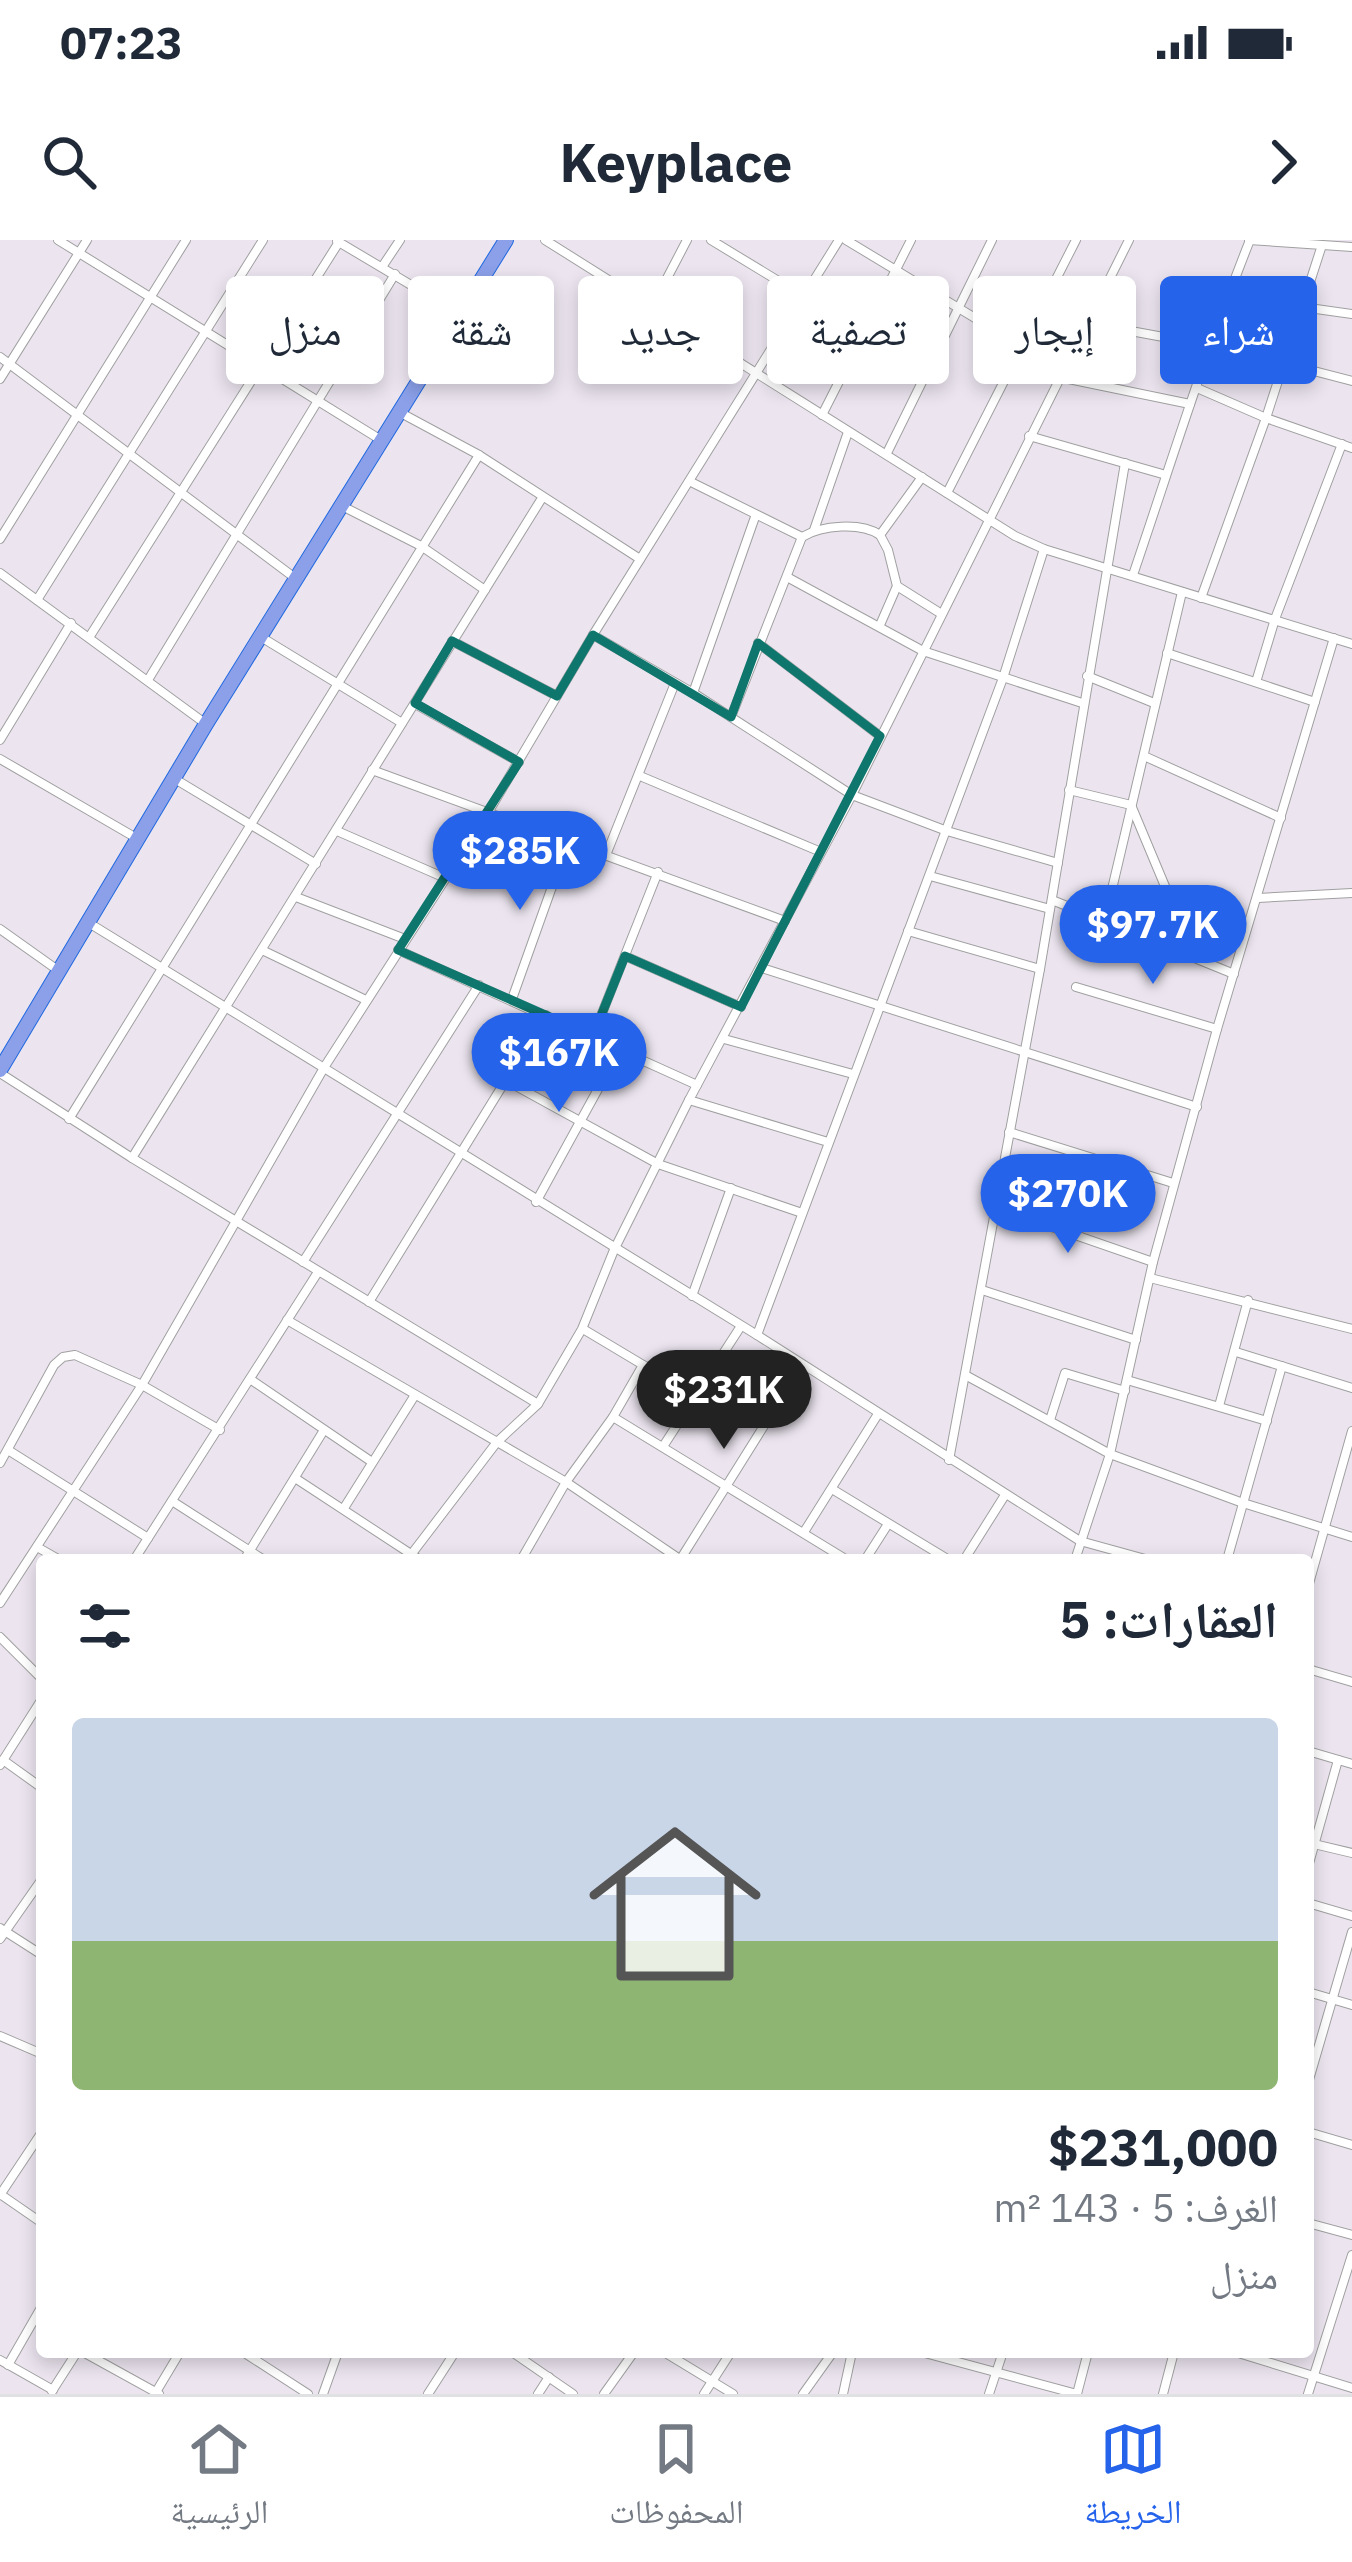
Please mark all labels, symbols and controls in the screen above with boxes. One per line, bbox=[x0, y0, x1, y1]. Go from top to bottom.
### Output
text: 07:23 bbox=[60, 13, 183, 71]
text: Keyplace bbox=[560, 127, 792, 197]
icon: search bbox=[36, 129, 102, 195]
icon: forward bbox=[1250, 129, 1316, 195]
chip: منزل bbox=[226, 276, 384, 384]
chip: شقة bbox=[408, 276, 554, 384]
chip: جديد bbox=[578, 276, 743, 384]
chip: تصفية bbox=[767, 276, 949, 384]
chip: إيجار bbox=[973, 276, 1136, 384]
chip: شراء bbox=[1160, 276, 1317, 384]
pin: $285K bbox=[436, 811, 604, 913]
text: $285K bbox=[460, 824, 580, 875]
pin: $97.7K bbox=[1055, 885, 1251, 987]
text: $97.7K bbox=[1087, 898, 1219, 949]
pin: $167K bbox=[475, 1013, 643, 1115]
text: $167K bbox=[499, 1026, 619, 1077]
pin: $270K bbox=[984, 1154, 1152, 1256]
text: $270K bbox=[1008, 1167, 1128, 1218]
pin: $231K bbox=[640, 1350, 808, 1452]
text: $231K bbox=[664, 1363, 784, 1414]
text: العقارات: 5 bbox=[1060, 1586, 1278, 1652]
icon: filters bbox=[72, 1593, 138, 1659]
icon: home bbox=[567, 1796, 783, 2012]
text: $231,000 bbox=[1048, 2114, 1278, 2180]
text: الغرف: 5 · 143 m² bbox=[993, 2182, 1278, 2233]
text: منزل bbox=[1210, 2249, 1278, 2300]
tab: الرئيسية bbox=[170, 2416, 268, 2544]
tab: المحفوظات bbox=[609, 2416, 743, 2544]
tab: الخريطة bbox=[1084, 2416, 1182, 2544]

